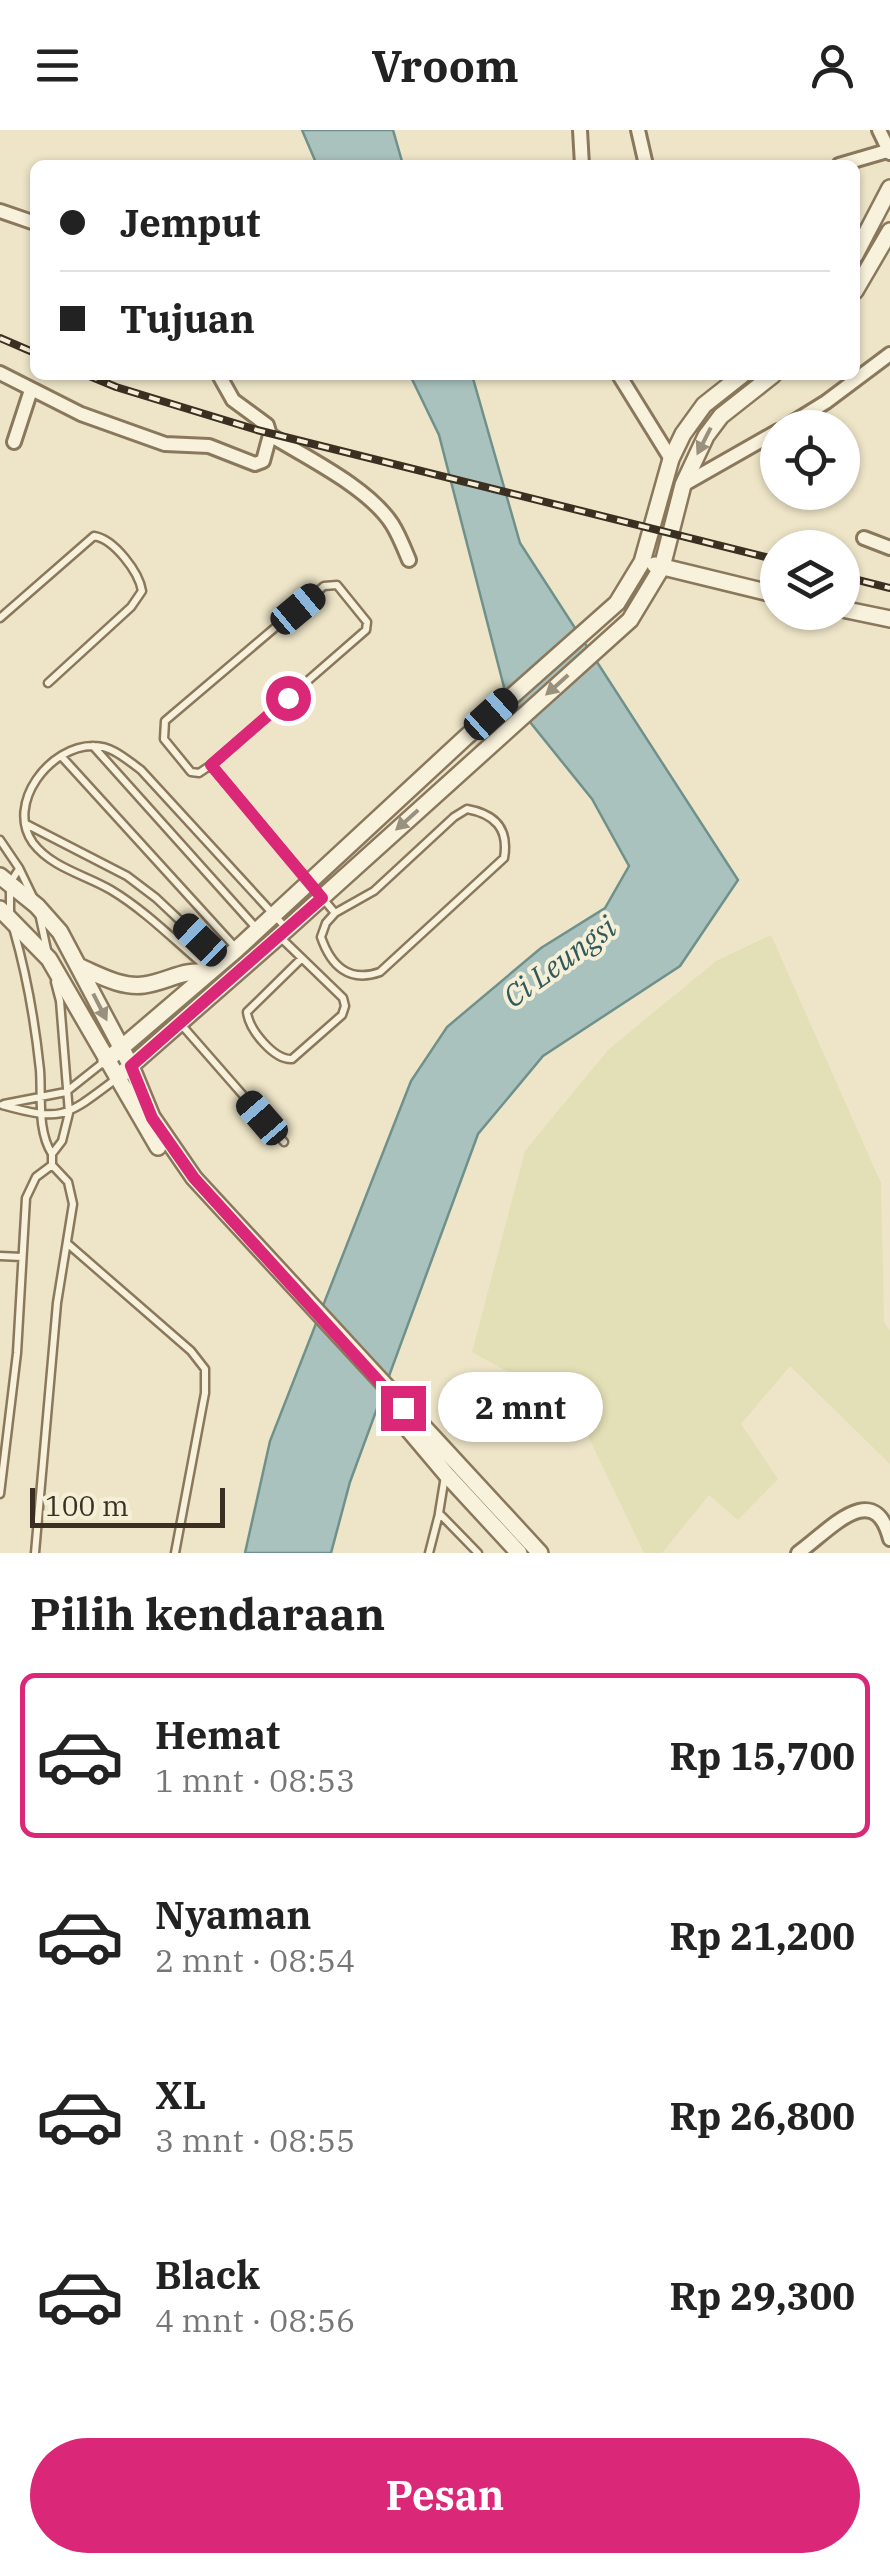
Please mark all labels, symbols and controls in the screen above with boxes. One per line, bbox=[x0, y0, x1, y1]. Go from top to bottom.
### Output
text: Vroom bbox=[371, 36, 519, 94]
icon: menu bbox=[30, 38, 85, 93]
icon: person bbox=[805, 38, 860, 93]
text: Jemput bbox=[120, 198, 260, 247]
text: Tujuan bbox=[120, 294, 255, 343]
map controls bbox=[760, 410, 860, 630]
button: locate bbox=[760, 410, 860, 510]
one-way arrow bbox=[696, 427, 713, 456]
button: layers bbox=[760, 530, 860, 630]
car bbox=[265, 578, 331, 640]
one-way arrow bbox=[545, 673, 569, 696]
route start bbox=[266, 676, 311, 721]
car bbox=[459, 683, 523, 745]
one-way arrow bbox=[396, 809, 420, 832]
water label: Ci Leungsi bbox=[495, 907, 623, 1015]
car bbox=[168, 908, 232, 972]
one-way arrow bbox=[91, 993, 108, 1022]
car bbox=[231, 1086, 293, 1150]
callout: 2 mnt bbox=[438, 1373, 603, 1443]
route end bbox=[381, 1386, 426, 1431]
text: 2 mnt bbox=[475, 1386, 566, 1428]
scale bar bbox=[30, 1483, 225, 1528]
text: 100 m bbox=[45, 1487, 129, 1524]
text: Pilih kendaraan bbox=[30, 1584, 385, 1642]
text: Hemat bbox=[155, 1710, 280, 1759]
icon: car bbox=[35, 1711, 125, 1801]
text: Rp 15,700 bbox=[669, 1731, 855, 1780]
text: 1 mnt · 08:53 bbox=[155, 1759, 355, 1801]
text: Nyaman bbox=[155, 1890, 312, 1939]
icon: car bbox=[35, 1891, 125, 1981]
text: Rp 21,200 bbox=[669, 1911, 855, 1960]
text: 2 mnt · 08:54 bbox=[155, 1939, 355, 1981]
text: XL bbox=[155, 2070, 206, 2119]
icon: car bbox=[35, 2071, 125, 2161]
text: Rp 26,800 bbox=[669, 2091, 855, 2140]
text: 3 mnt · 08:55 bbox=[155, 2119, 355, 2161]
text: Black bbox=[155, 2250, 260, 2299]
icon: car bbox=[35, 2251, 125, 2341]
text: Rp 29,300 bbox=[669, 2271, 855, 2320]
text: 4 mnt · 08:56 bbox=[155, 2299, 355, 2341]
button: Pesan bbox=[30, 2438, 860, 2553]

